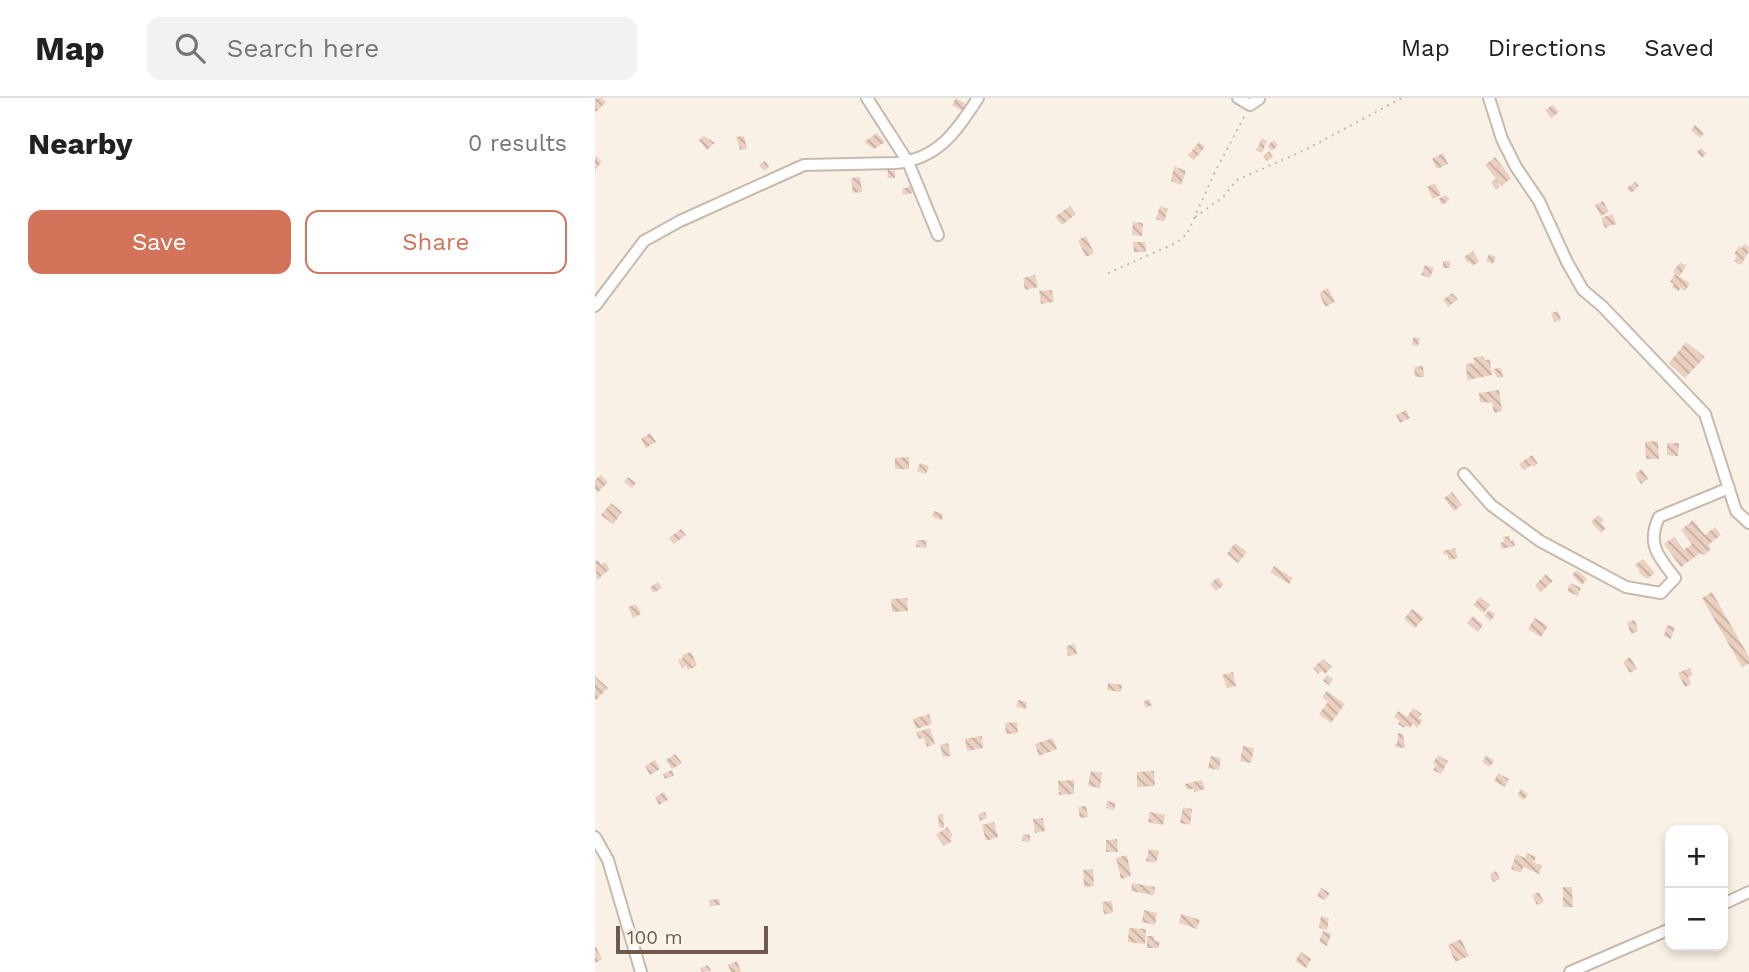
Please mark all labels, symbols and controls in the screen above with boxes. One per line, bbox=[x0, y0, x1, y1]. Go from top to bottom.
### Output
search box bbox=[147, 17, 637, 80]
text: Map bbox=[35, 29, 105, 68]
icon: search bbox=[171, 29, 209, 67]
text: Search here bbox=[227, 33, 379, 63]
text: Map bbox=[1401, 34, 1450, 62]
text: Directions bbox=[1488, 34, 1606, 62]
text: Saved bbox=[1644, 34, 1714, 62]
text: Nearby bbox=[28, 126, 133, 161]
text: 0 results bbox=[468, 130, 567, 157]
button: Save bbox=[28, 210, 291, 274]
button: Share bbox=[305, 210, 567, 274]
map controls bbox=[1665, 825, 1728, 951]
button: + bbox=[1665, 825, 1728, 888]
button: − bbox=[1665, 888, 1728, 951]
scale bar bbox=[616, 923, 768, 955]
text: 100 m bbox=[627, 926, 683, 949]

